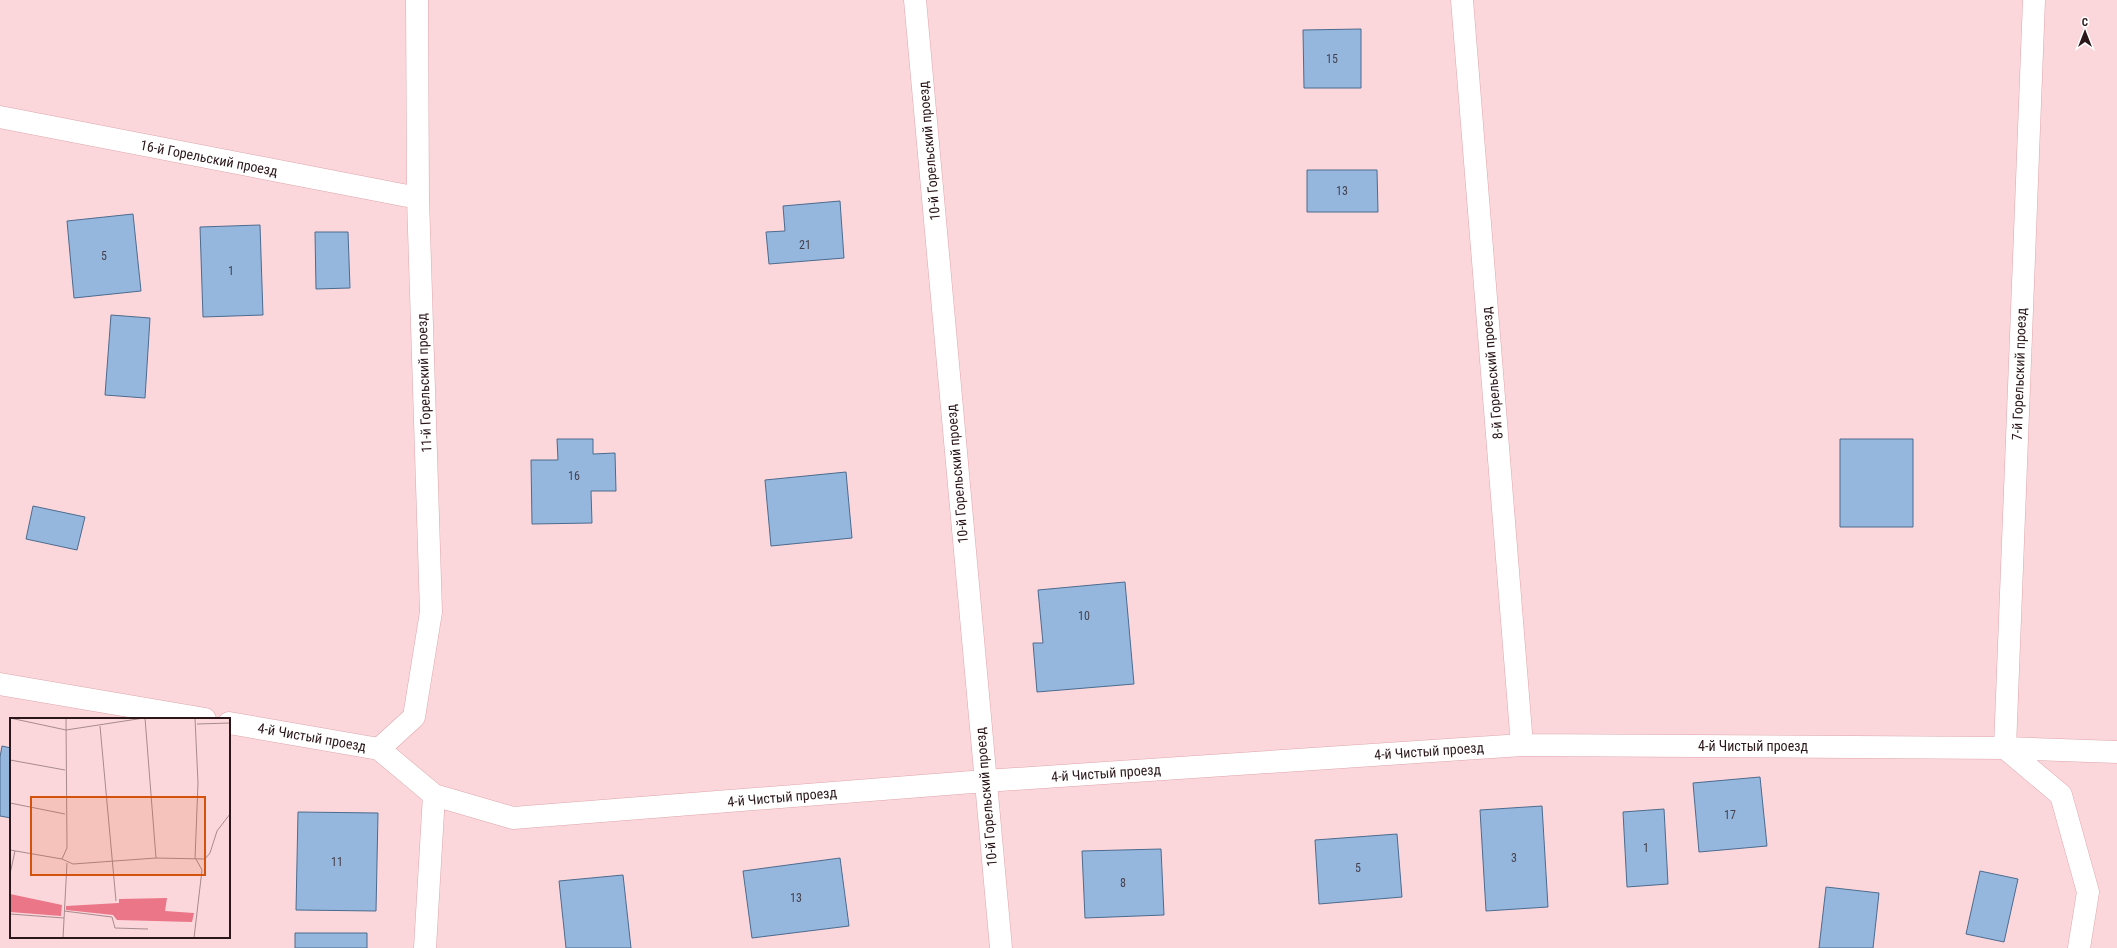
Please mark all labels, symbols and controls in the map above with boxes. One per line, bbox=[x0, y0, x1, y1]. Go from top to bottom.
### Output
north arrow bbox=[2065, 12, 2105, 52]
text: С bbox=[2082, 16, 2088, 29]
house number: 15 bbox=[1326, 52, 1338, 66]
street label: 10-й Горельский проезд bbox=[915, 80, 943, 221]
street label: 16-й Горельский проезд bbox=[139, 137, 280, 179]
house number: 13 bbox=[1336, 184, 1348, 198]
house number: 21 bbox=[799, 238, 811, 252]
house number: 5 bbox=[101, 249, 107, 263]
house number: 1 bbox=[228, 264, 234, 278]
street label: 8-й Горельский проезд bbox=[1478, 306, 1506, 440]
street label: 7-й Горельский проезд bbox=[2009, 307, 2029, 441]
street label: 11-й Горельский проезд bbox=[414, 312, 434, 453]
street label: 10-й Горельский проезд bbox=[943, 403, 971, 544]
house number: 16 bbox=[568, 469, 580, 483]
house number: 10 bbox=[1078, 609, 1090, 623]
inset map bbox=[10, 718, 230, 938]
street label: 4-й Чистый проезд bbox=[256, 720, 368, 755]
street label: 10-й Горельский проезд bbox=[972, 726, 1000, 867]
street label: 4-й Чистый проезд bbox=[1698, 738, 1808, 754]
street label: 4-й Чистый проезд bbox=[1374, 739, 1485, 763]
street label: 4-й Чистый проезд bbox=[1051, 761, 1162, 785]
street label: 4-й Чистый проезд bbox=[727, 784, 838, 810]
house number: 17 bbox=[1724, 808, 1736, 822]
house number: 1 bbox=[1643, 841, 1649, 855]
house number: 3 bbox=[1511, 851, 1517, 865]
house number: 11 bbox=[331, 855, 343, 869]
house number: 5 bbox=[1355, 861, 1361, 875]
house number: 8 bbox=[1120, 876, 1126, 890]
house number: 13 bbox=[790, 891, 802, 905]

